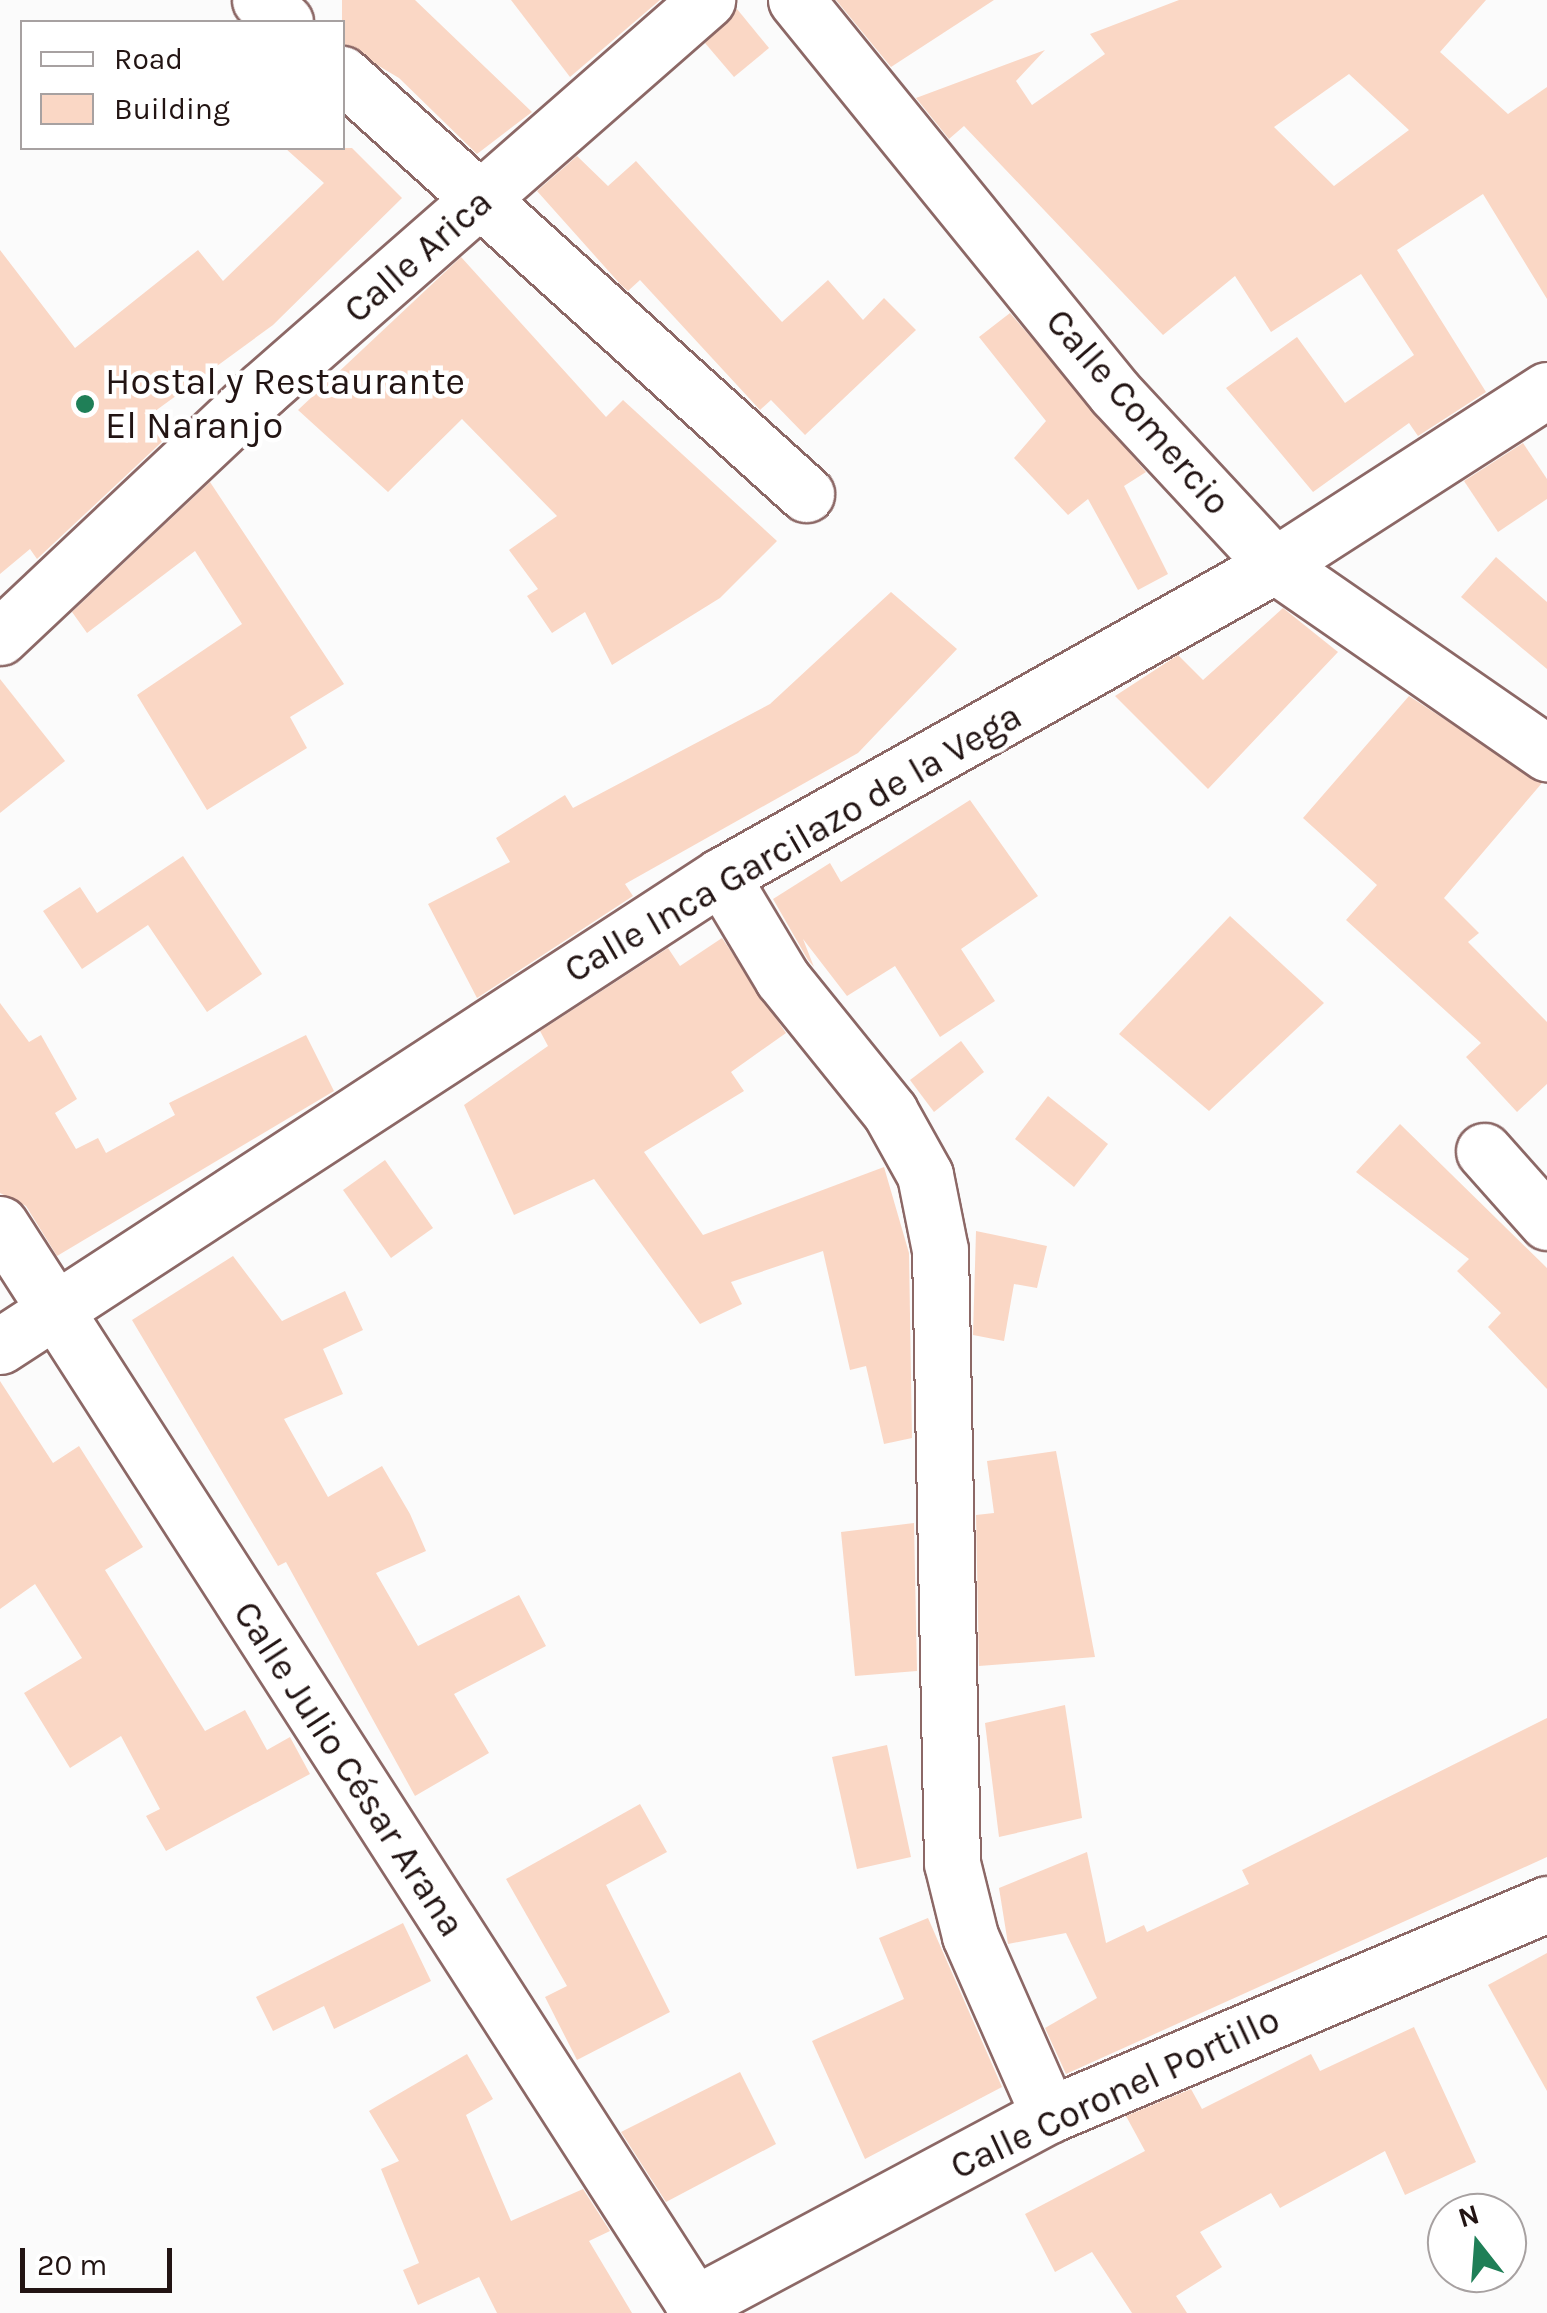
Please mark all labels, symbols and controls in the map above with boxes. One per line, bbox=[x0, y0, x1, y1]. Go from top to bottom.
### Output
legend bbox=[20, 20, 345, 150]
text: Road bbox=[114, 41, 183, 77]
text: Building bbox=[114, 91, 230, 127]
street label: Calle Arica bbox=[335, 179, 501, 333]
street label: Calle Comercio bbox=[1036, 299, 1240, 525]
place label: Hostal y Restaurante El Naranjo bbox=[105, 359, 465, 448]
marker: Hostal y Restaurante El Naranjo bbox=[74, 393, 96, 415]
street label: Calle Inca Garcilazo de la Vega bbox=[556, 693, 1030, 993]
street label: Calle Julio César Arana bbox=[223, 1593, 475, 1945]
street label: Calle Coronel Portillo bbox=[943, 1997, 1287, 2189]
north arrow bbox=[1427, 2193, 1527, 2293]
text: N bbox=[1454, 2197, 1483, 2234]
scale bar bbox=[25, 2228, 178, 2290]
text: 20 m bbox=[37, 2247, 107, 2283]

